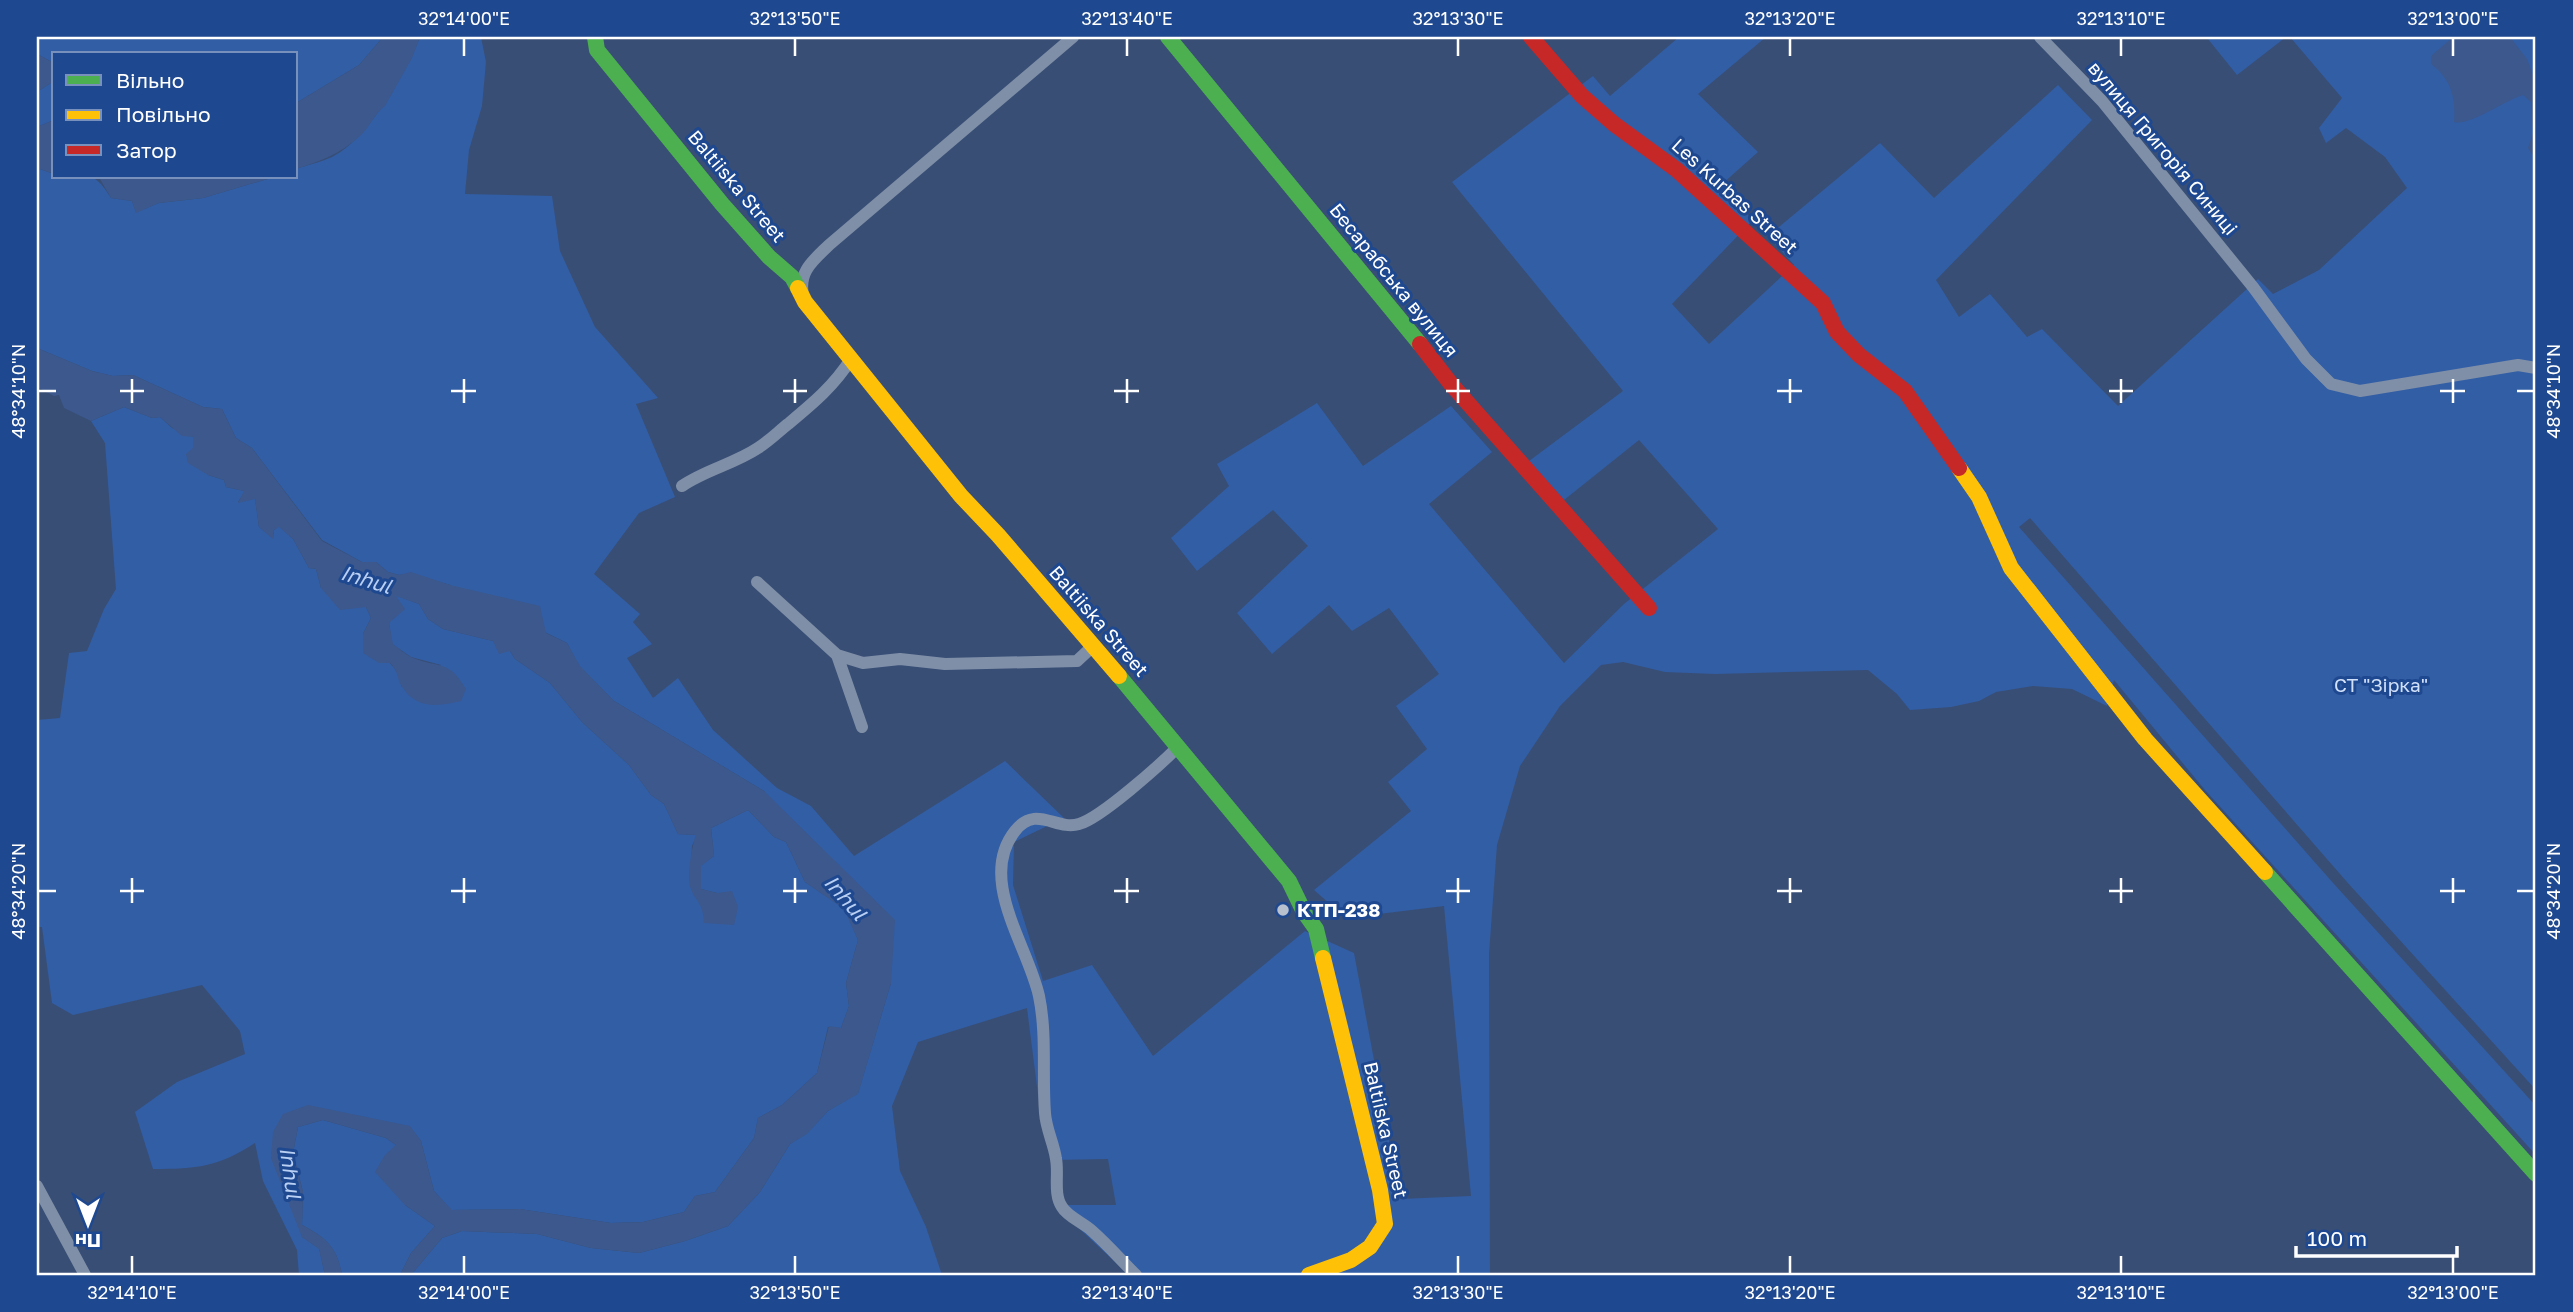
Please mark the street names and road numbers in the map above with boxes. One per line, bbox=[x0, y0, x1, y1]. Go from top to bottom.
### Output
street label: вулиця Григорія Синиці bbox=[2084, 56, 2243, 239]
street label: Baltiiska Street bbox=[684, 125, 791, 246]
street label: Les Kurbas Street bbox=[1668, 133, 1803, 258]
street label: Бесарабська вулиця bbox=[1325, 198, 1463, 361]
street label: Baltiiska Street bbox=[1045, 561, 1154, 681]
street label: Baltiiska Street bbox=[1360, 1059, 1413, 1200]

